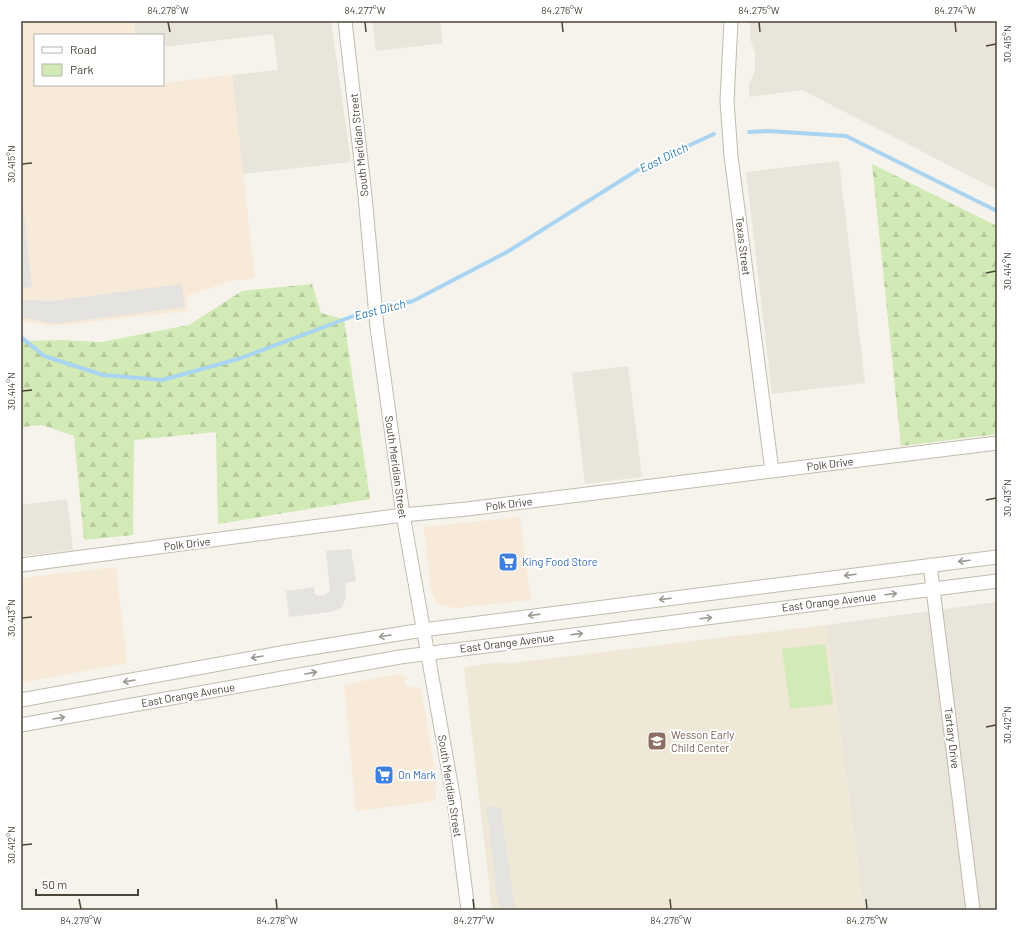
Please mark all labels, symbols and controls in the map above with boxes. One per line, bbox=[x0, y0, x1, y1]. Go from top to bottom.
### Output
text: 84.278°W bbox=[147, 4, 189, 16]
text: 84.277°W bbox=[345, 4, 386, 16]
text: 84.276°W bbox=[541, 4, 583, 16]
text: 84.275°W bbox=[738, 4, 780, 16]
text: 84.274°W bbox=[934, 4, 976, 16]
text: 30.415°N bbox=[1001, 25, 1013, 63]
legend bbox=[34, 34, 164, 86]
text: Road bbox=[70, 42, 97, 56]
text: Park bbox=[70, 62, 94, 76]
street label: South Meridian Street bbox=[347, 93, 370, 197]
water label: East Ditch bbox=[637, 139, 690, 175]
text: 30.415°N bbox=[5, 145, 17, 183]
street label: Texas Street bbox=[733, 216, 754, 276]
text: 30.414°N bbox=[1001, 252, 1013, 290]
water label: East Ditch bbox=[353, 296, 407, 322]
text: 30.414°N bbox=[5, 372, 17, 410]
street label: South Meridian Street bbox=[383, 415, 410, 519]
street label: Polk Drive bbox=[806, 454, 854, 473]
text: 30.413°N bbox=[1001, 479, 1013, 517]
street label: Polk Drive bbox=[485, 494, 533, 513]
street label: Polk Drive bbox=[163, 534, 211, 553]
supermarket icon: King Food Store bbox=[497, 551, 519, 573]
place label: King Food Store bbox=[522, 555, 598, 568]
one-way arrow bbox=[958, 557, 971, 565]
one-way arrow bbox=[844, 571, 857, 579]
street label: East Orange Avenue bbox=[781, 589, 877, 614]
one-way arrow bbox=[884, 590, 897, 598]
one-way arrow bbox=[659, 595, 672, 602]
text: 30.413°N bbox=[5, 599, 17, 637]
one-way arrow bbox=[528, 611, 541, 619]
one-way arrow bbox=[699, 614, 712, 622]
street label: East Orange Avenue bbox=[459, 630, 555, 655]
one-way arrow bbox=[570, 630, 583, 638]
one-way arrow bbox=[379, 632, 392, 640]
one-way arrow bbox=[250, 654, 263, 662]
one-way arrow bbox=[304, 669, 317, 677]
one-way arrow bbox=[122, 677, 135, 685]
street label: East Orange Avenue bbox=[140, 680, 236, 709]
text: 30.412°N bbox=[1001, 706, 1013, 744]
street label: Tartary Drive bbox=[942, 707, 963, 769]
one-way arrow bbox=[52, 714, 65, 722]
place label: Wesson Early Child Center bbox=[671, 728, 734, 754]
school or university icon: Wesson Early Child Center bbox=[646, 730, 668, 752]
street label: South Meridian Street bbox=[436, 734, 465, 838]
supermarket icon: On Mark bbox=[373, 764, 395, 786]
place label: On Mark bbox=[398, 768, 436, 781]
text: 30.412°N bbox=[5, 826, 17, 864]
scale bar bbox=[36, 871, 138, 897]
text: 50 m bbox=[42, 877, 67, 891]
text: 84.279°W bbox=[60, 914, 102, 926]
text: 84.278°W bbox=[256, 914, 298, 926]
text: 84.277°W bbox=[454, 914, 495, 926]
text: 84.276°W bbox=[650, 914, 692, 926]
text: 84.275°W bbox=[846, 914, 888, 926]

